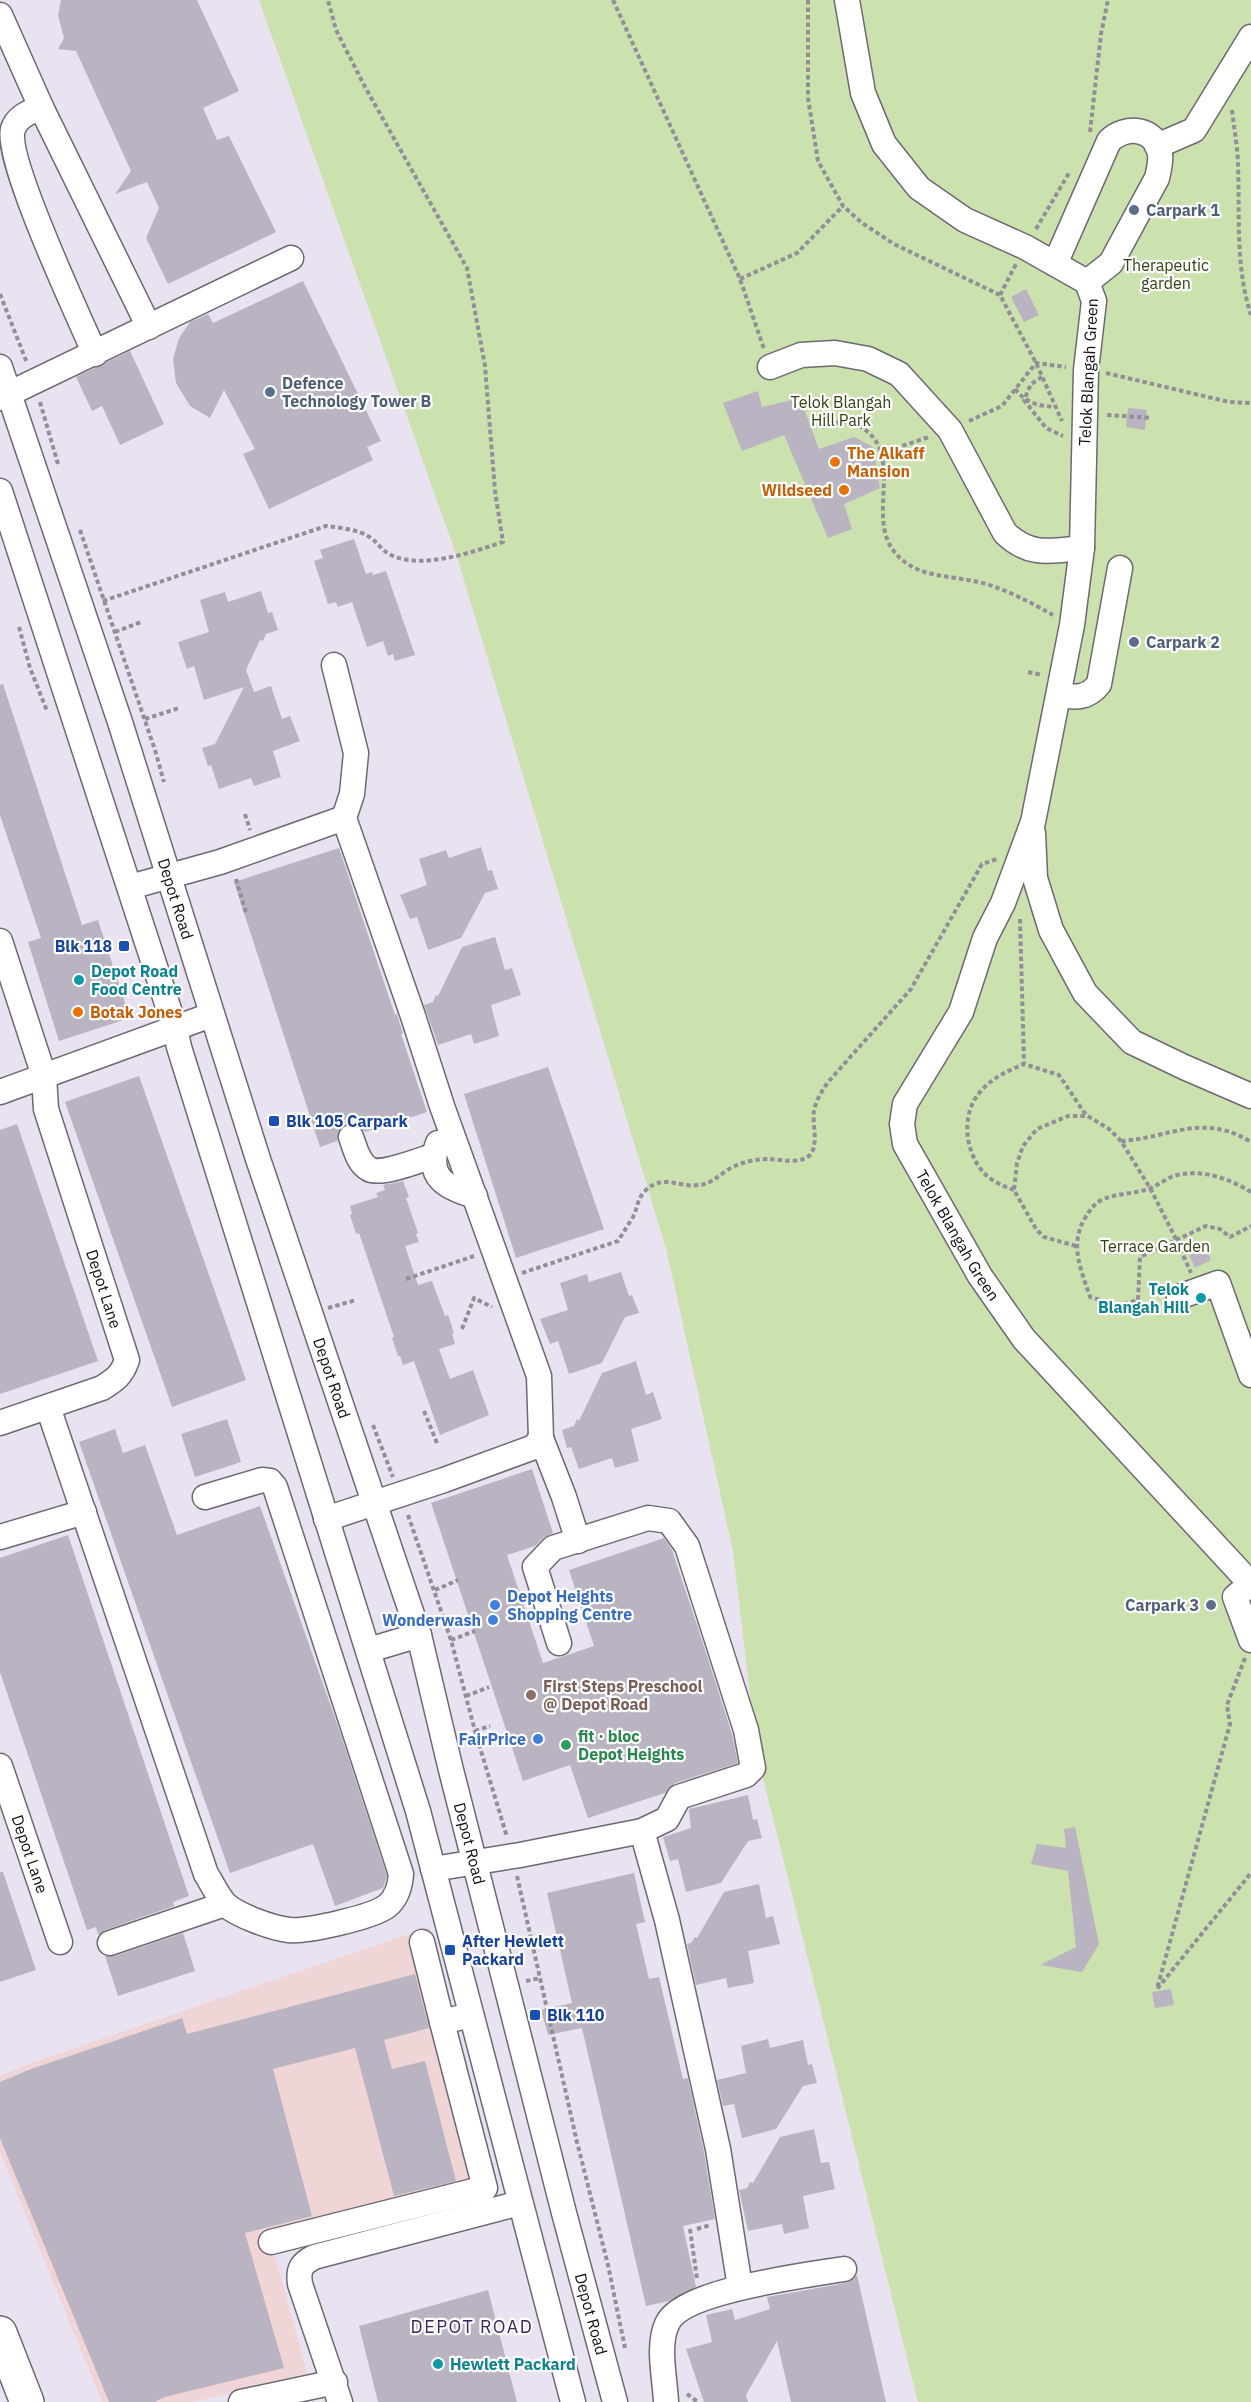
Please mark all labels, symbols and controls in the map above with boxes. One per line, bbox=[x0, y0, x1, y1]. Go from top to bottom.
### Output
place label: Carpark 1 bbox=[1146, 200, 1220, 220]
marker: Carpark 1 bbox=[1127, 203, 1141, 217]
park label: Therapeutic garden bbox=[1123, 255, 1209, 293]
street label: Telok Blangah Green bbox=[1074, 297, 1102, 447]
place label: Defence Technology Tower B bbox=[282, 373, 431, 411]
marker: Defence Technology Tower B bbox=[263, 385, 277, 399]
park label: Telok Blangah Hill Park bbox=[791, 392, 891, 430]
place label: The Alkaff Mansion bbox=[847, 443, 925, 481]
marker: The Alkaff Mansion bbox=[828, 455, 842, 469]
place label: Wildseed bbox=[762, 480, 832, 500]
marker: Wildseed bbox=[837, 483, 851, 497]
place label: Carpark 2 bbox=[1146, 632, 1220, 652]
marker: Carpark 2 bbox=[1127, 635, 1141, 649]
street label: Depot Road bbox=[154, 856, 198, 942]
place label: Blk 118 bbox=[55, 936, 112, 956]
marker: Blk 118 bbox=[117, 939, 131, 953]
place label: Depot Road Food Centre bbox=[91, 961, 182, 999]
marker: Depot Road Food Centre bbox=[72, 973, 86, 987]
place label: Botak Jones bbox=[90, 1002, 182, 1022]
marker: Botak Jones bbox=[71, 1005, 85, 1019]
place label: Blk 105 Carpark bbox=[286, 1111, 408, 1131]
marker: Blk 105 Carpark bbox=[267, 1114, 281, 1128]
street label: Telok Blangah Green bbox=[912, 1166, 1004, 1304]
park label: Terrace Garden bbox=[1100, 1236, 1210, 1256]
street label: Depot Lane bbox=[82, 1247, 126, 1331]
place label: Telok Blangah Hill bbox=[1098, 1279, 1190, 1317]
marker: Telok Blangah Hill bbox=[1194, 1291, 1208, 1305]
street label: Depot Road bbox=[309, 1335, 355, 1421]
place label: Depot Heights Shopping Centre bbox=[507, 1586, 632, 1624]
place label: Carpark 3 bbox=[1125, 1595, 1199, 1615]
marker: Depot Heights Shopping Centre bbox=[488, 1598, 502, 1612]
marker: Carpark 3 bbox=[1204, 1598, 1218, 1612]
place label: Wonderwash bbox=[382, 1610, 481, 1630]
marker: Wonderwash bbox=[486, 1613, 500, 1627]
place label: First Steps Preschool @ Depot Road bbox=[543, 1676, 702, 1714]
marker: First Steps Preschool @ Depot Road bbox=[524, 1688, 538, 1702]
place label: fit · bloc Depot Heights bbox=[578, 1726, 684, 1764]
place label: FairPrice bbox=[459, 1729, 526, 1749]
marker: FairPrice bbox=[531, 1732, 545, 1746]
marker: fit · bloc Depot Heights bbox=[559, 1738, 573, 1752]
street label: Depot Road bbox=[450, 1800, 490, 1887]
street label: Depot Lane bbox=[7, 1812, 53, 1896]
place label: After Hewlett Packard bbox=[462, 1931, 564, 1969]
marker: After Hewlett Packard bbox=[443, 1943, 457, 1957]
place label: Blk 110 bbox=[547, 2005, 605, 2025]
marker: Blk 110 bbox=[528, 2008, 542, 2022]
street label: Depot Road bbox=[571, 2271, 612, 2357]
district label: DEPOT ROAD bbox=[411, 2315, 533, 2338]
place label: Hewlett Packard bbox=[450, 2354, 576, 2374]
marker: Hewlett Packard bbox=[431, 2357, 445, 2371]

